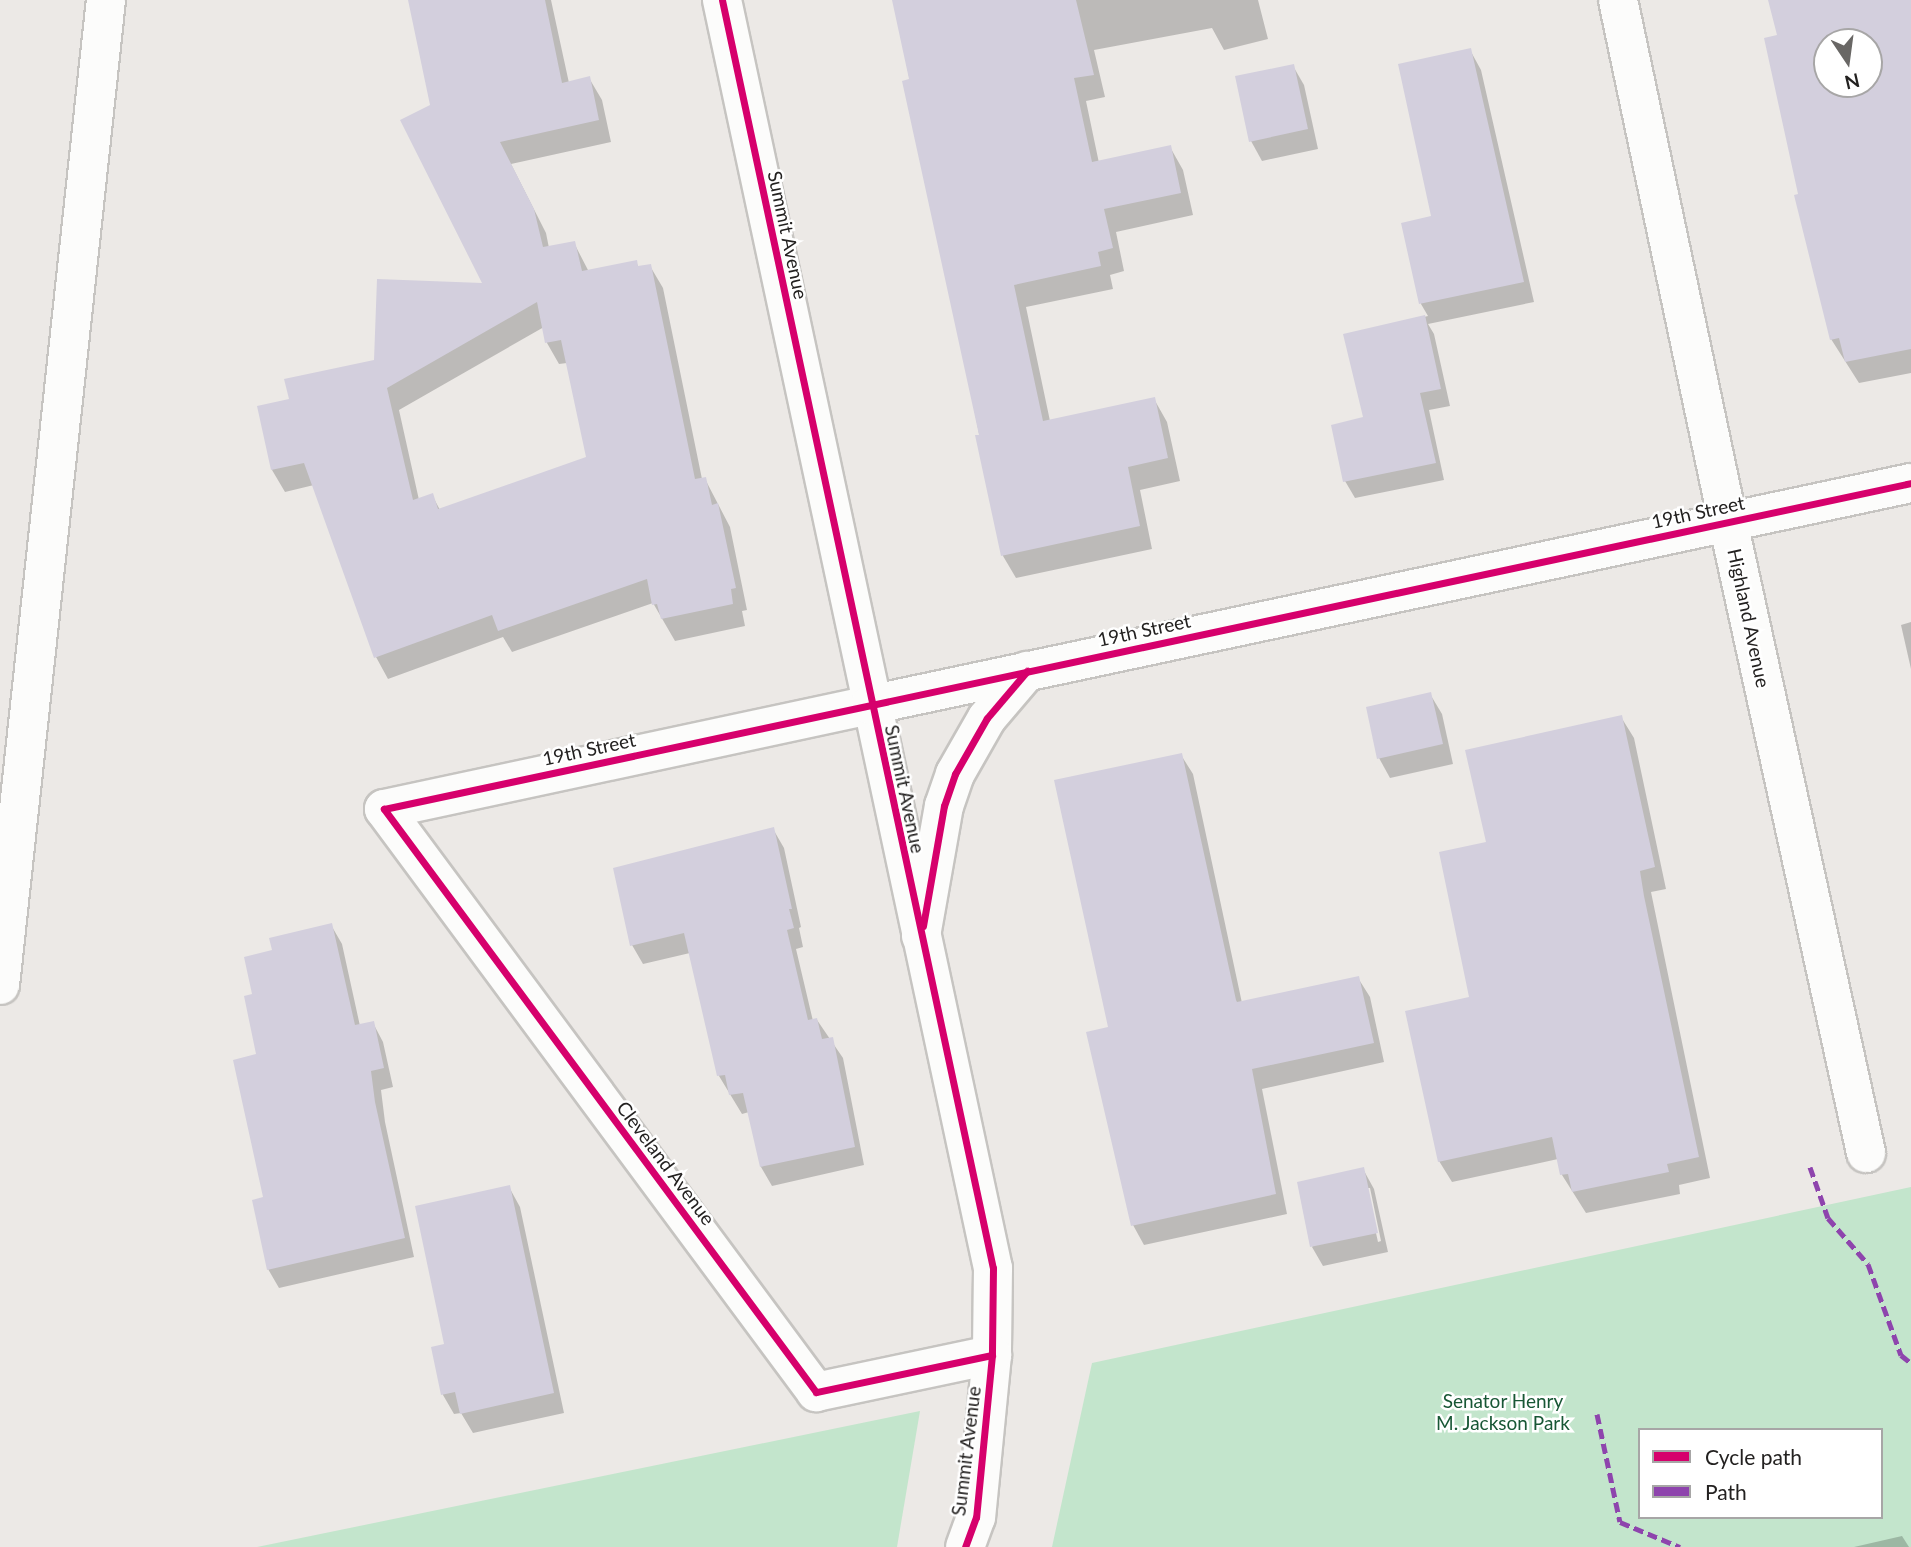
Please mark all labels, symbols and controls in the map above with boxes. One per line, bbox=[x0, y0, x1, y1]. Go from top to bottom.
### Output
north arrow bbox=[1813, 28, 1883, 98]
text: N bbox=[1843, 69, 1862, 95]
street label: Summit Avenue bbox=[763, 169, 813, 301]
street label: 19th Street bbox=[1649, 491, 1747, 533]
street label: Highland Avenue bbox=[1723, 546, 1775, 690]
street label: 19th Street bbox=[1095, 609, 1193, 651]
street label: Summit Avenue bbox=[880, 723, 930, 855]
street label: 19th Street bbox=[540, 728, 638, 770]
street label: Cleveland Avenue bbox=[612, 1096, 720, 1230]
street label: Summit Avenue bbox=[947, 1385, 985, 1517]
park label: Senator Henry M. Jackson Park bbox=[1436, 1390, 1570, 1434]
legend bbox=[1638, 1428, 1883, 1519]
text: Cycle path bbox=[1705, 1444, 1802, 1469]
text: Path bbox=[1705, 1479, 1747, 1504]

